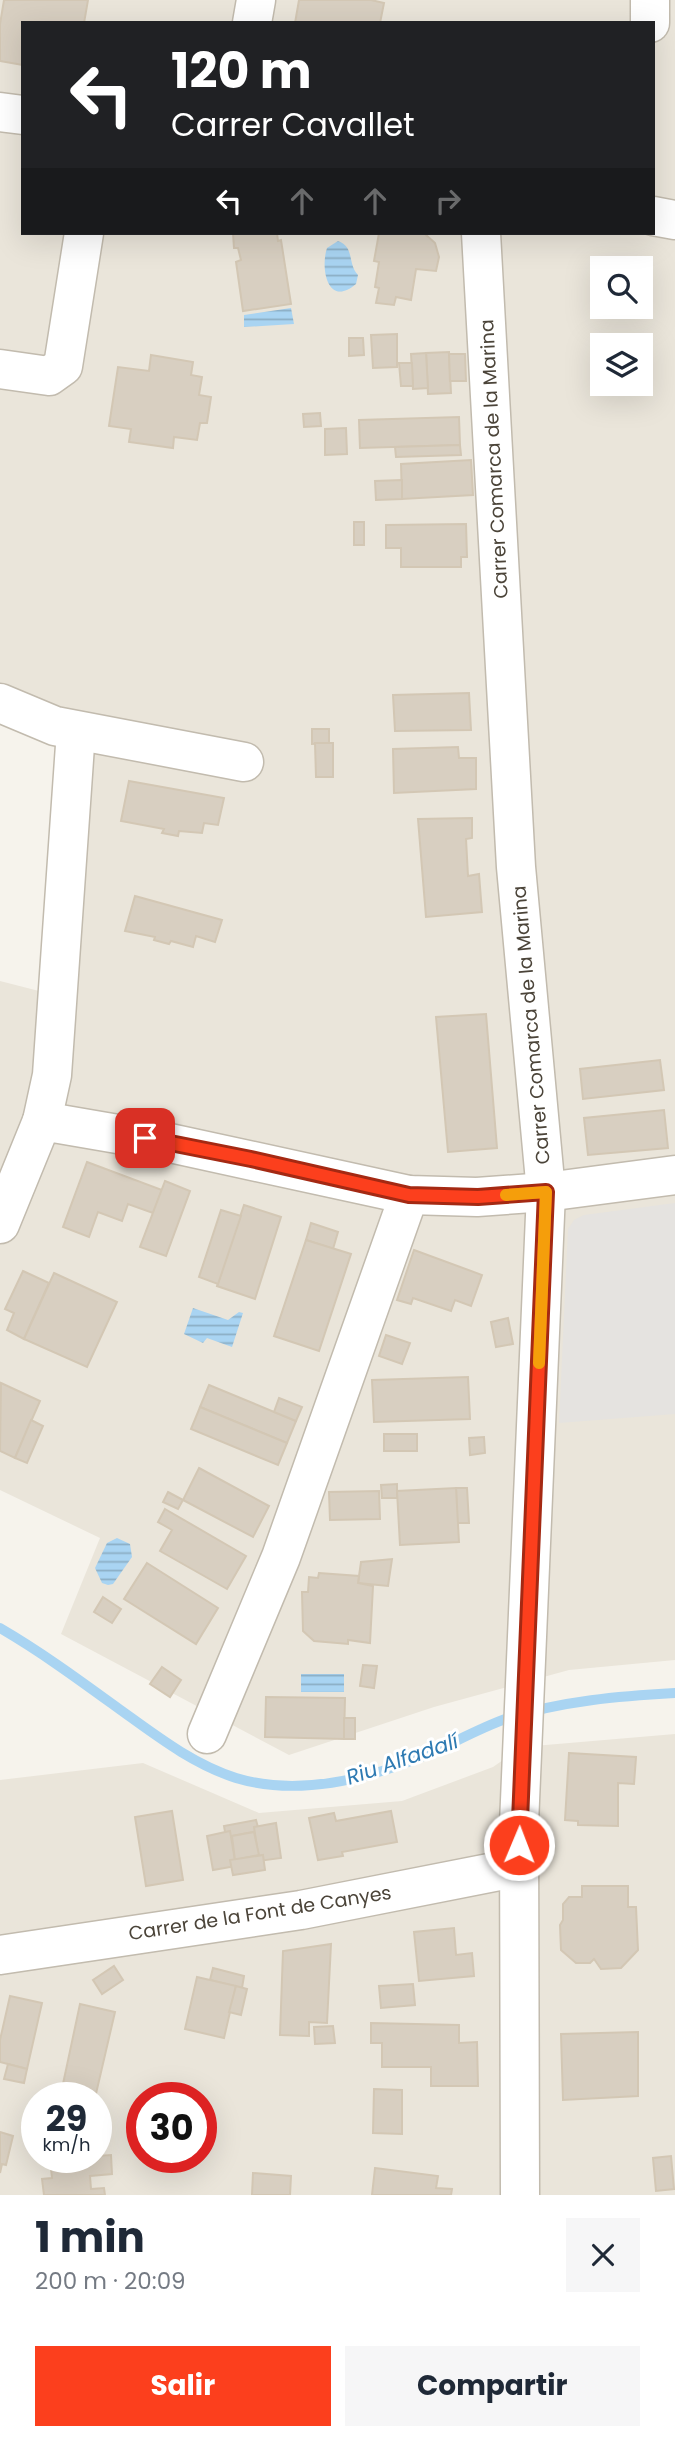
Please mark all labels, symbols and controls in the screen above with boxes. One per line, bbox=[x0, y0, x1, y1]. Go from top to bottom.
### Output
text: 120 m bbox=[171, 37, 312, 105]
icon: left bbox=[56, 49, 147, 140]
text: Carrer Cavallet bbox=[171, 102, 415, 147]
icon: left bbox=[210, 182, 248, 220]
icon: ahead bbox=[283, 182, 321, 220]
icon: ahead bbox=[356, 182, 394, 220]
icon: right bbox=[429, 182, 467, 220]
map controls bbox=[590, 256, 653, 396]
button: search bbox=[590, 256, 653, 319]
street label: Carrer Comarca de la Marina bbox=[473, 319, 515, 599]
button: layers bbox=[590, 333, 653, 396]
street label: Carrer Comarca de la Marina bbox=[505, 885, 557, 1165]
pin bbox=[115, 1108, 175, 1168]
icon: arrive bbox=[126, 1119, 164, 1157]
water label: Riu Alfadalí bbox=[342, 1726, 464, 1792]
position arrow bbox=[482, 1808, 556, 1882]
street label: Carrer de la Font de Canyes bbox=[127, 1879, 393, 1947]
speed limit sign: 30 bbox=[126, 2082, 217, 2173]
text: 29 bbox=[46, 2094, 87, 2143]
text: km/h bbox=[43, 2132, 90, 2157]
text: 1 min bbox=[35, 2208, 145, 2267]
button: close bbox=[566, 2218, 640, 2292]
text: 200 m · 20:09 bbox=[35, 2265, 186, 2297]
button: Salir bbox=[35, 2346, 331, 2426]
button: Compartir bbox=[345, 2346, 640, 2426]

